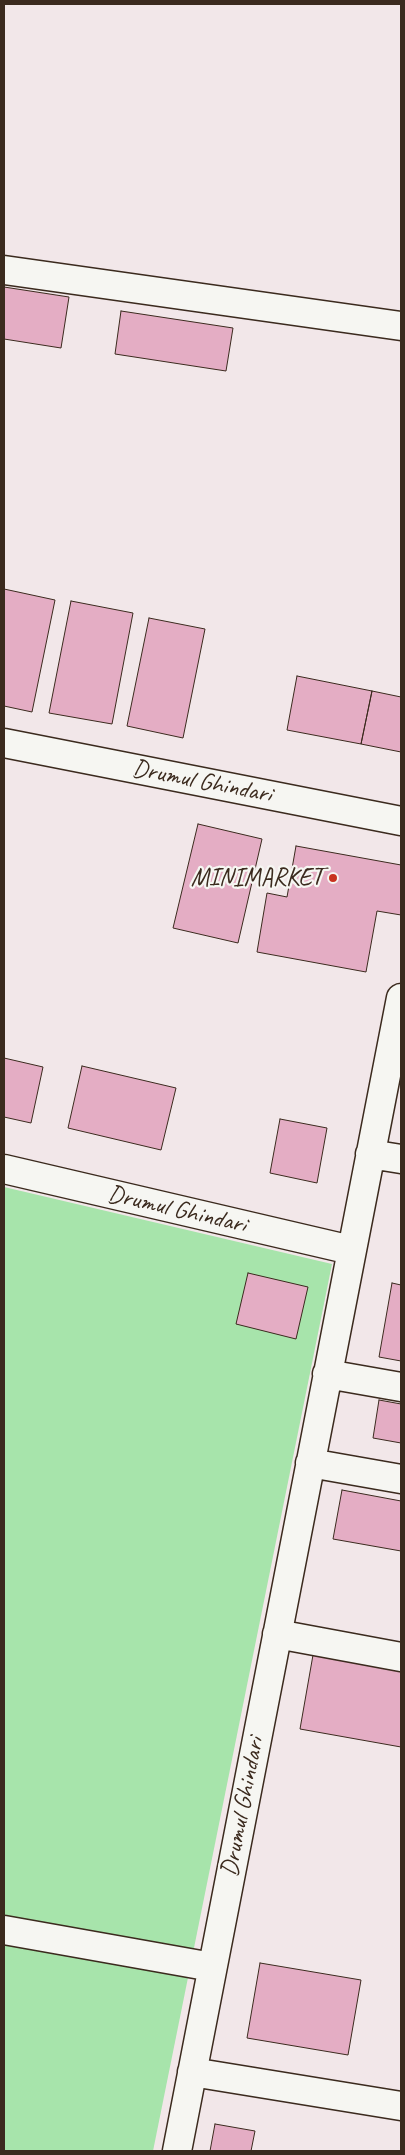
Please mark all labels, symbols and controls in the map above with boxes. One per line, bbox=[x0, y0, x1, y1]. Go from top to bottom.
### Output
street label: Drumul Ghindari bbox=[130, 754, 274, 810]
place label: MINIMARKET bbox=[191, 863, 323, 893]
marker: MINIMARKET bbox=[327, 872, 339, 884]
street label: Drumul Ghindari bbox=[105, 1179, 249, 1241]
street label: Drumul Ghindari bbox=[215, 1735, 271, 1879]

